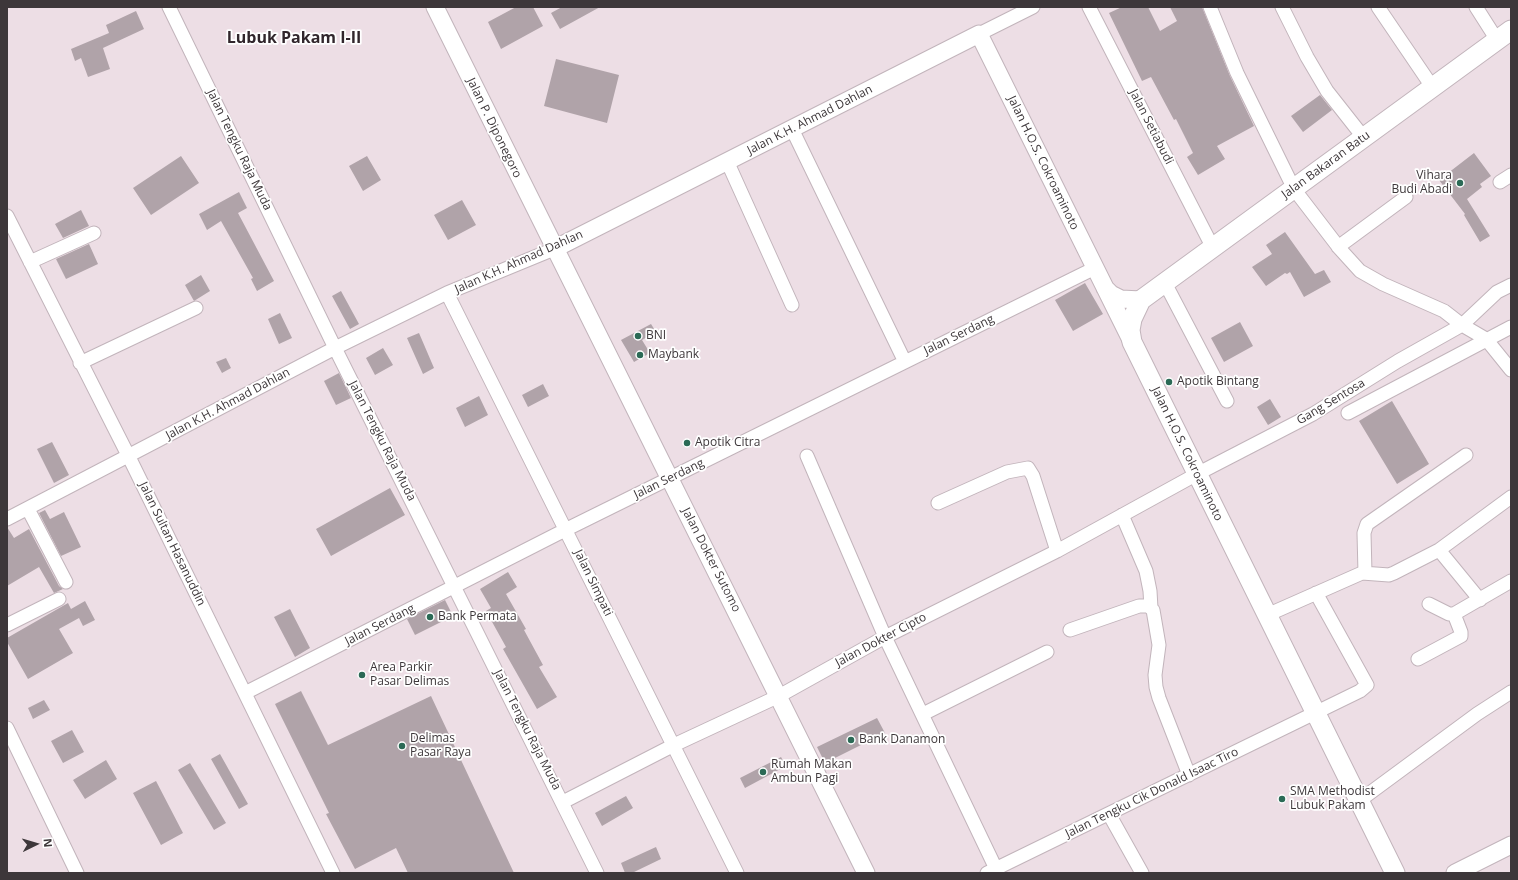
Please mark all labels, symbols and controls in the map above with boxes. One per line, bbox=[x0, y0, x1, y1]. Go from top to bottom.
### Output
district label: Lubuk Pakam I-II bbox=[227, 28, 361, 48]
street label: Jalan P. Diponegoro bbox=[463, 75, 525, 181]
street label: Jalan K.H. Ahmad Dahlan bbox=[745, 82, 875, 158]
street label: Jalan Tengku Raja Muda bbox=[203, 87, 275, 213]
street label: Jalan Setiabudi bbox=[1126, 87, 1176, 167]
street label: Jalan H.O.S. Cokroaminoto bbox=[1004, 94, 1082, 232]
street label: Jalan Bakaran Batu bbox=[1279, 128, 1373, 202]
place label: Vihara Budi Abadi bbox=[1391, 169, 1452, 197]
marker: Vihara Budi Abadi bbox=[1455, 178, 1465, 188]
street label: Jalan K.H. Ahmad Dahlan bbox=[453, 227, 585, 297]
street label: Jalan Serdang bbox=[922, 312, 996, 358]
place label: BNI bbox=[646, 329, 666, 343]
marker: BNI bbox=[633, 331, 643, 341]
place label: Maybank bbox=[648, 348, 699, 362]
marker: Maybank bbox=[635, 350, 645, 360]
street label: Jalan K.H. Ahmad Dahlan bbox=[163, 365, 293, 443]
place label: Apotik Bintang bbox=[1177, 375, 1259, 389]
street label: Gang Sentosa bbox=[1294, 376, 1368, 428]
marker: Apotik Bintang bbox=[1164, 377, 1174, 387]
street label: Jalan Tengku Raja Muda bbox=[345, 378, 419, 504]
street label: Jalan H.O.S. Cokroaminoto bbox=[1148, 385, 1226, 523]
place label: Apotik Citra bbox=[695, 436, 760, 450]
marker: Apotik Citra bbox=[682, 438, 692, 448]
street label: Jalan Serdang bbox=[632, 456, 706, 502]
street label: Jalan Sultan Hasanuddin bbox=[136, 480, 208, 608]
street label: Jalan Dokter Sutomo bbox=[678, 505, 744, 615]
street label: Jalan Simpati bbox=[571, 547, 615, 619]
street label: Jalan Serdang bbox=[343, 601, 417, 649]
place label: Bank Permata bbox=[438, 610, 517, 624]
street label: Jalan Dokter Cipto bbox=[833, 610, 929, 670]
marker: Bank Permata bbox=[425, 612, 435, 622]
place label: Area Parkir Pasar Delimas bbox=[370, 661, 449, 689]
street label: Jalan Tengku Raja Muda bbox=[490, 667, 564, 793]
marker: Area Parkir Pasar Delimas bbox=[357, 670, 367, 680]
place label: Delimas Pasar Raya bbox=[410, 732, 471, 760]
place label: Bank Danamon bbox=[859, 733, 945, 747]
marker: Bank Danamon bbox=[846, 735, 856, 745]
marker: Delimas Pasar Raya bbox=[397, 741, 407, 751]
street label: Jalan Tengku Cik Donald Isaac Tiro bbox=[1063, 745, 1241, 841]
place label: Rumah Makan Ambun Pagi bbox=[771, 758, 852, 786]
marker: Rumah Makan Ambun Pagi bbox=[758, 767, 768, 777]
place label: SMA Methodist Lubuk Pakam bbox=[1290, 785, 1375, 813]
marker: SMA Methodist Lubuk Pakam bbox=[1277, 794, 1287, 804]
north arrow bbox=[16, 824, 56, 864]
text: N bbox=[41, 838, 56, 848]

